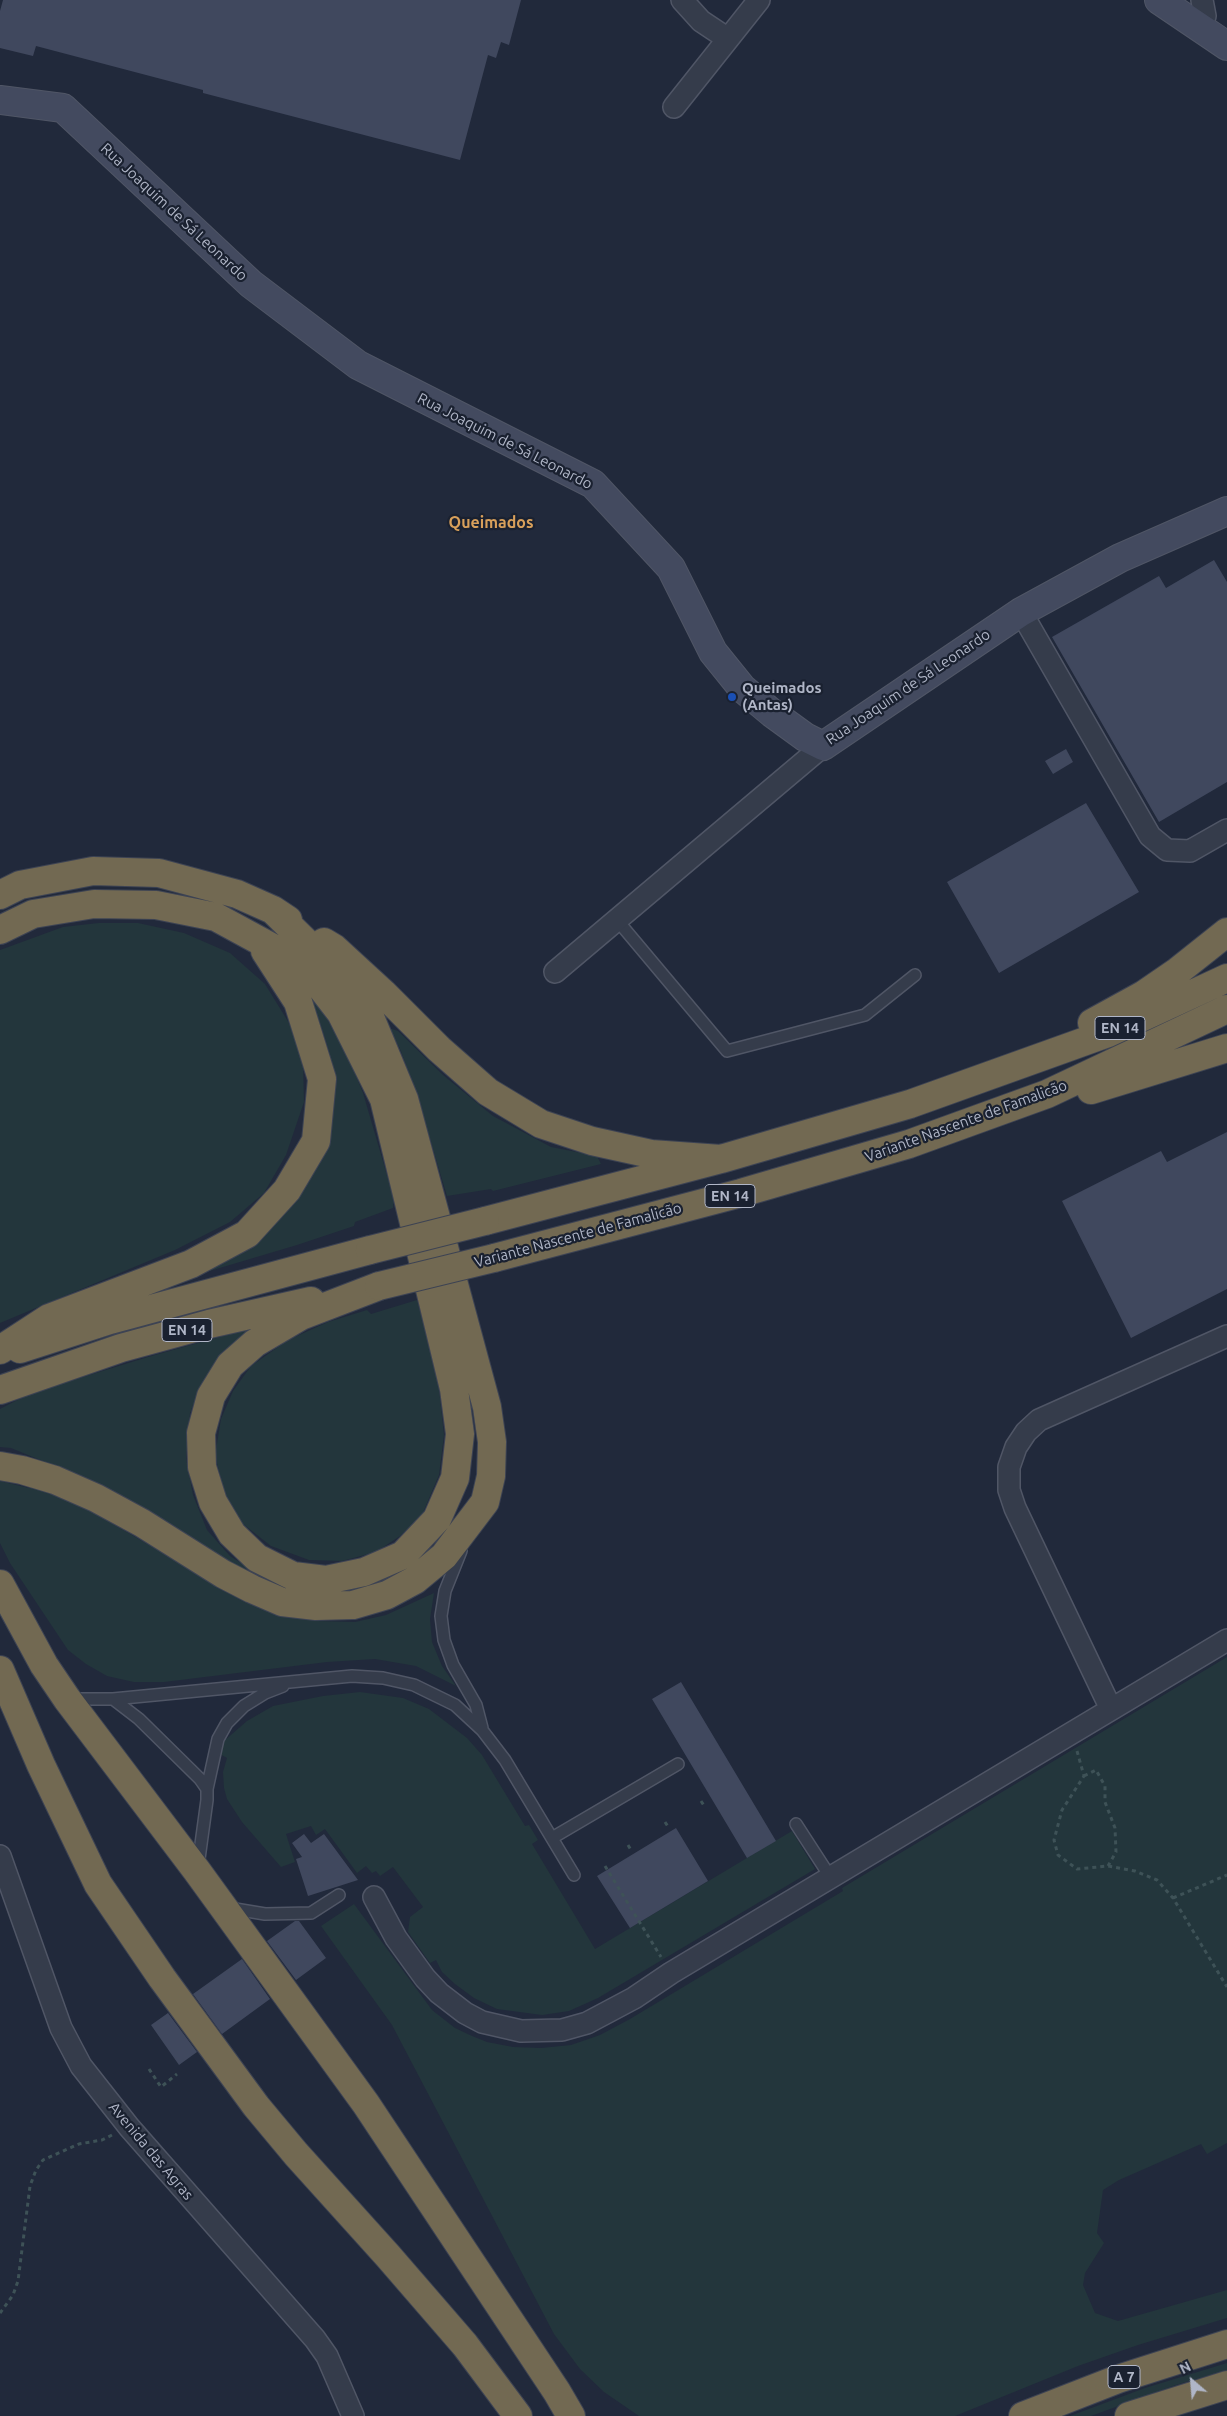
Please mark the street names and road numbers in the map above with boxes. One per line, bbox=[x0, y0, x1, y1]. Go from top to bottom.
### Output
street label: Rua Joaquim de Sá Leonardo bbox=[97, 139, 251, 285]
street label: Rua Joaquim de Sá Leonardo bbox=[414, 389, 596, 493]
street label: Rua Joaquim de Sá Leonardo bbox=[823, 625, 993, 749]
road number: EN 14 bbox=[1095, 1016, 1145, 1040]
street label: Variante Nascente de Famalicão bbox=[863, 1076, 1069, 1166]
road number: EN 14 bbox=[705, 1184, 755, 1208]
street label: Variante Nascente de Famalicão bbox=[473, 1199, 683, 1271]
road number: EN 14 bbox=[162, 1318, 212, 1342]
street label: Avenida das Agras bbox=[105, 2099, 197, 2203]
road number: A 7 bbox=[1108, 2366, 1140, 2388]

